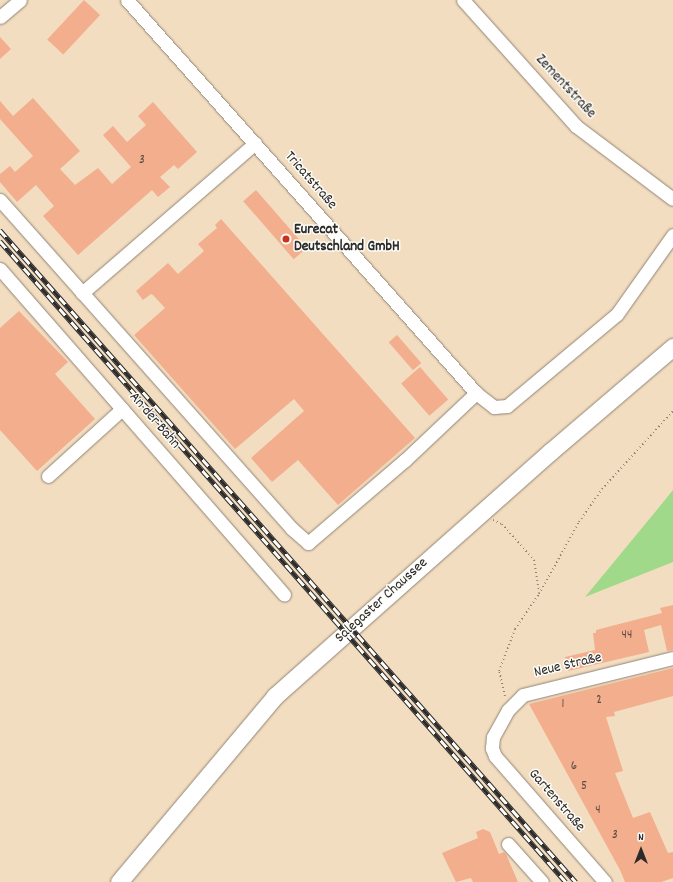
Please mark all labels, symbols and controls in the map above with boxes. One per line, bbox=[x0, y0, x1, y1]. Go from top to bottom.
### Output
street label: Zementstraße bbox=[531, 51, 599, 123]
street label: Tricatstraße bbox=[280, 148, 340, 214]
house number: 3 bbox=[139, 153, 145, 169]
place label: Eurecat Deutschland GmbH bbox=[294, 221, 400, 256]
marker: Eurecat Deutschland GmbH bbox=[281, 234, 291, 244]
street label: An der Bahn bbox=[125, 389, 183, 453]
street label: Salegaster Chaussee bbox=[332, 555, 432, 647]
house number: 44 bbox=[622, 628, 632, 644]
street label: Neue Straße bbox=[532, 649, 604, 683]
house number: 2 bbox=[596, 693, 602, 709]
house number: 1 bbox=[562, 697, 564, 713]
house number: 6 bbox=[571, 759, 577, 775]
street label: Gartenstraße bbox=[524, 766, 588, 836]
house number: 5 bbox=[581, 779, 587, 795]
house number: 4 bbox=[595, 803, 601, 819]
house number: 3 bbox=[612, 828, 618, 844]
north arrow bbox=[621, 830, 661, 870]
text: N bbox=[638, 830, 644, 846]

